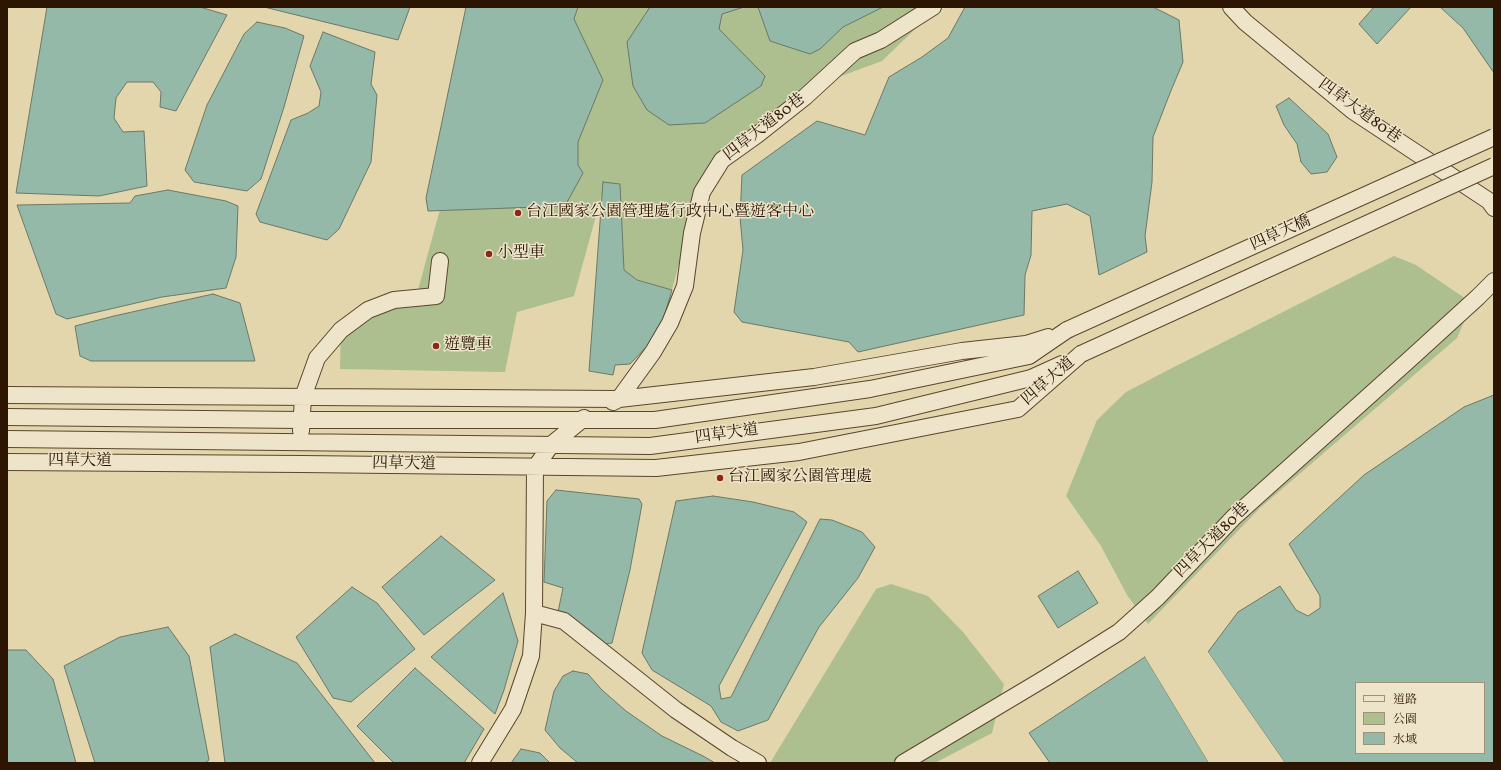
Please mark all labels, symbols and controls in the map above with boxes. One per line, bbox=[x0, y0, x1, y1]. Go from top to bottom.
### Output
street label: 四草大道80巷 bbox=[1314, 76, 1404, 148]
street label: 四草大道80巷 bbox=[721, 90, 809, 166]
place label: 台江國家公園管理處行政中心暨遊客中心 bbox=[526, 203, 814, 223]
marker: 台江國家公園管理處行政中心暨遊客中心 bbox=[513, 208, 523, 218]
street label: 四草大橋 bbox=[1248, 212, 1314, 256]
place label: 小型車 bbox=[497, 244, 545, 264]
marker: 小型車 bbox=[484, 249, 494, 259]
place label: 遊覽車 bbox=[444, 336, 492, 356]
marker: 遊覽車 bbox=[431, 341, 441, 351]
street label: 四草大道 bbox=[1019, 354, 1079, 410]
street label: 四草大道 bbox=[694, 421, 760, 449]
street label: 四草大道 bbox=[48, 452, 112, 472]
street label: 四草大道 bbox=[372, 455, 436, 475]
place label: 台江國家公園管理處 bbox=[728, 468, 872, 488]
marker: 台江國家公園管理處 bbox=[715, 473, 725, 483]
street label: 四草大道80巷 bbox=[1172, 500, 1254, 582]
legend bbox=[1355, 682, 1485, 754]
text: 道路 bbox=[1393, 692, 1417, 708]
text: 公園 bbox=[1393, 712, 1417, 728]
text: 水域 bbox=[1393, 732, 1417, 748]

